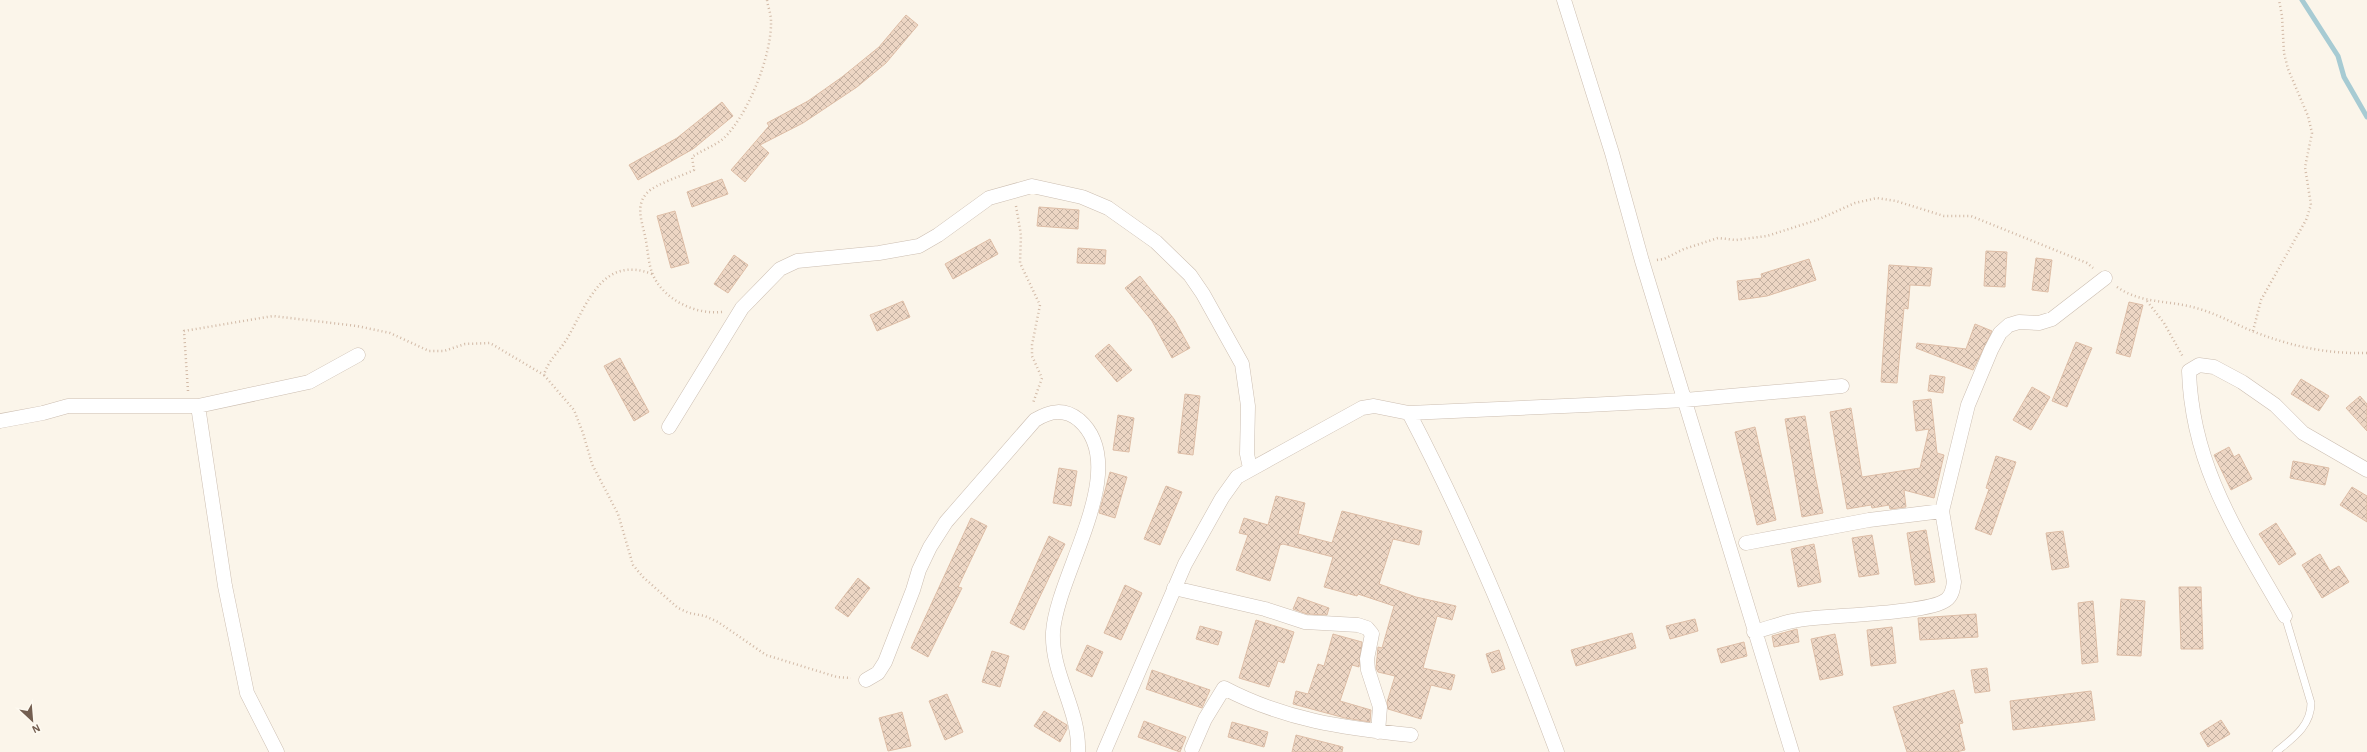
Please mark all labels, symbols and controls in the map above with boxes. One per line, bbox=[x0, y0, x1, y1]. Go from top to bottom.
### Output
north arrow bbox=[12, 700, 52, 740]
text: N bbox=[30, 722, 42, 735]

